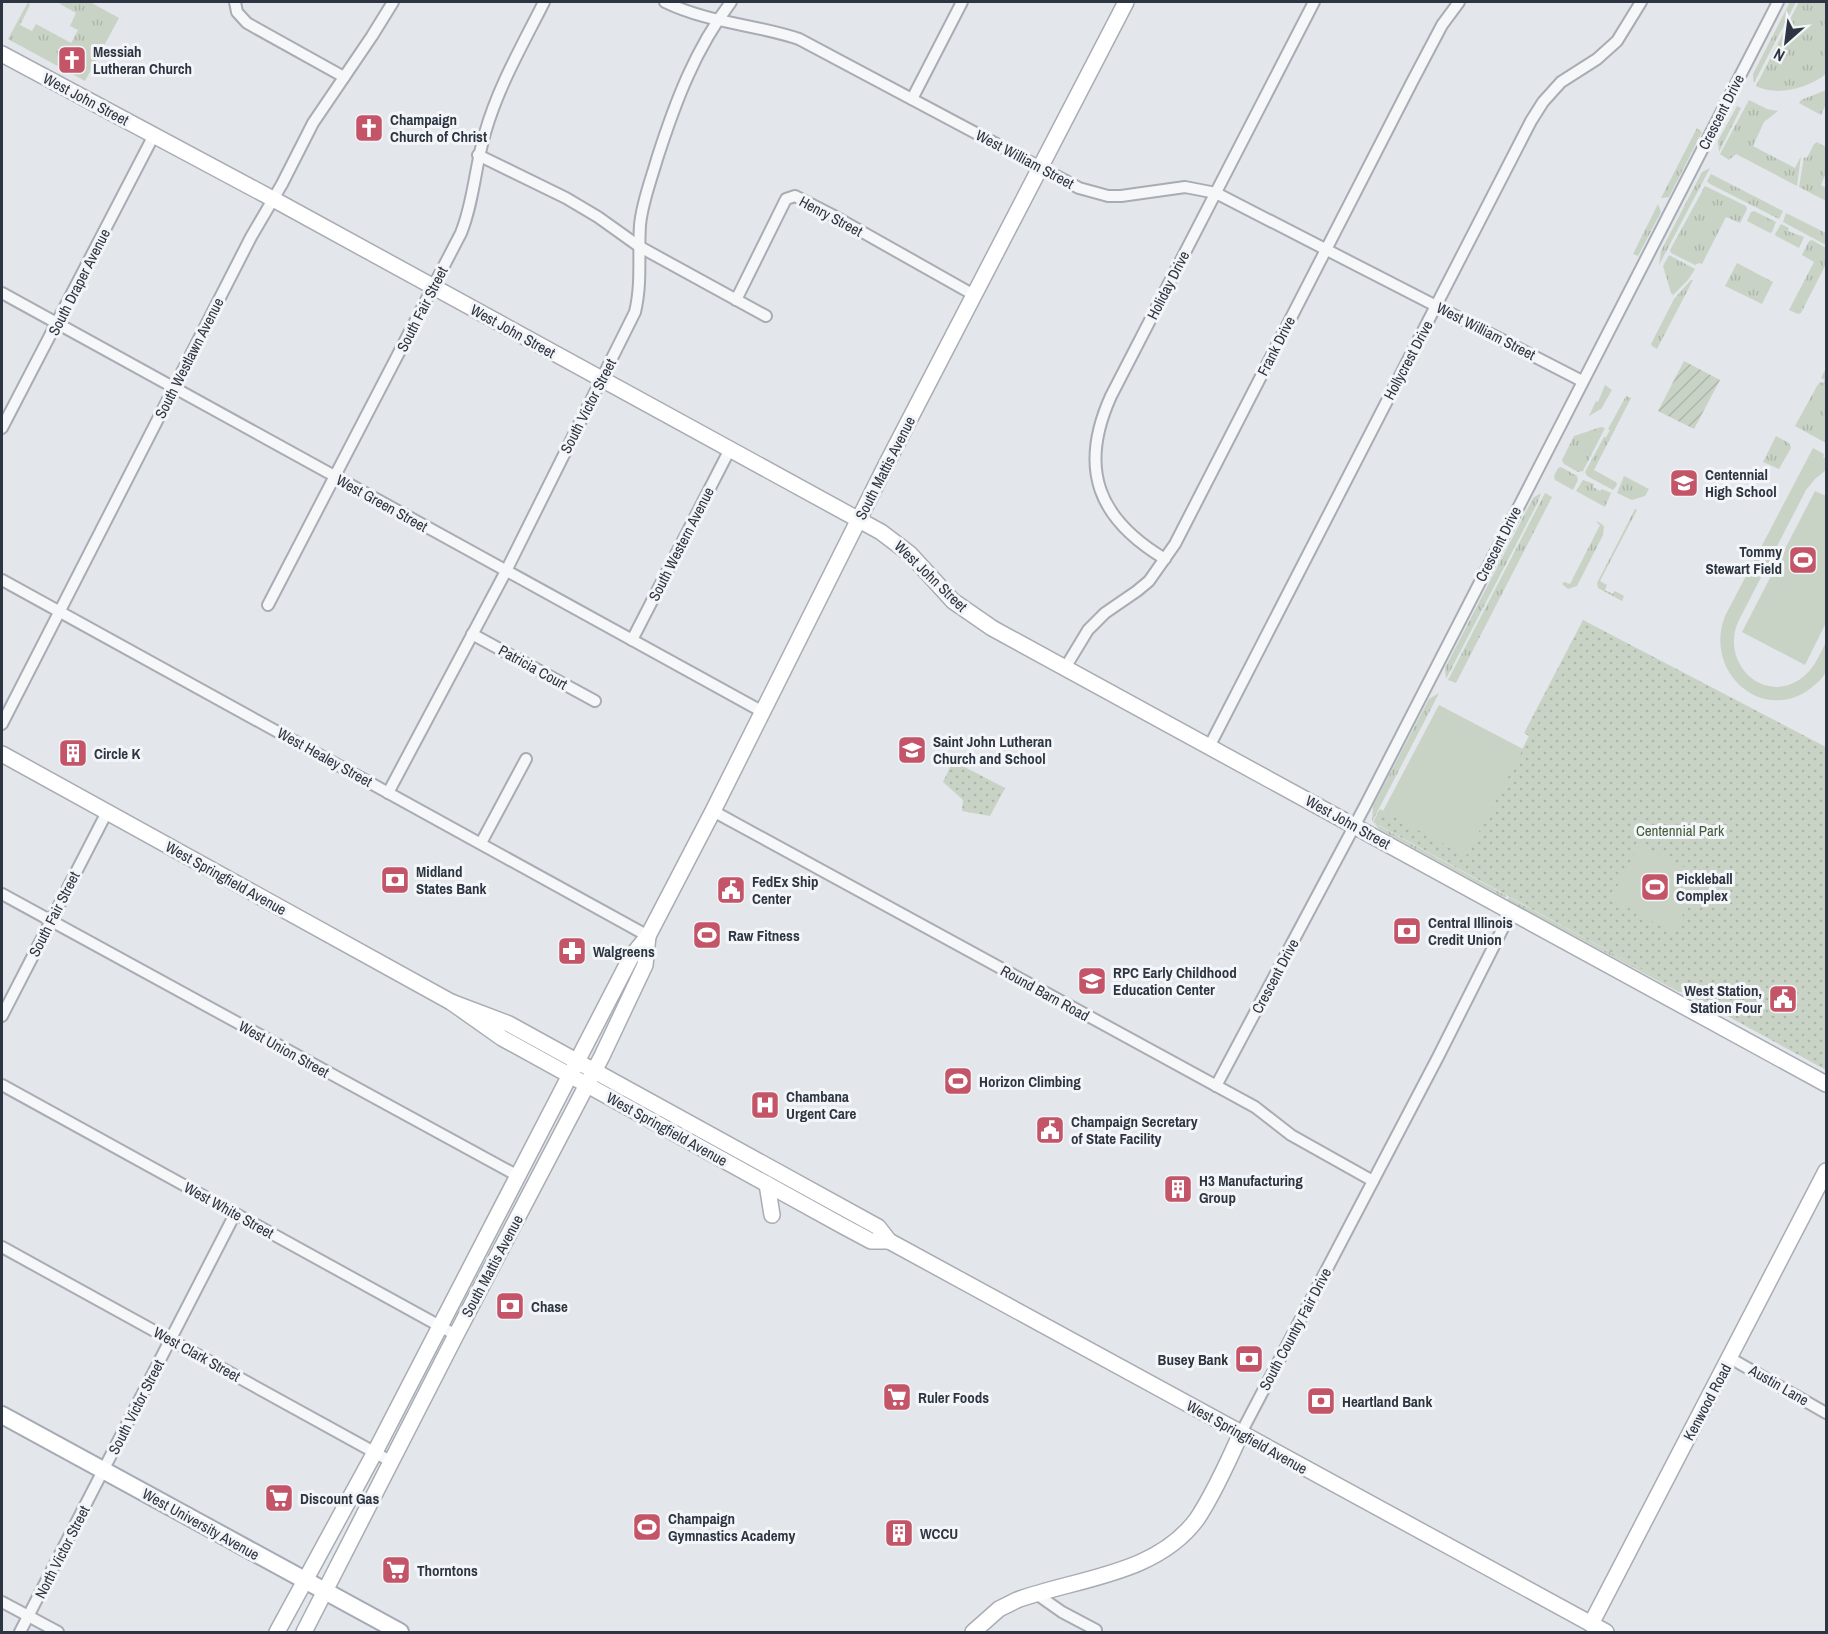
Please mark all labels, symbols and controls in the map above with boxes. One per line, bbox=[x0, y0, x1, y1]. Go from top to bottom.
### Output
north arrow bbox=[1756, 12, 1816, 72]
place label: Messiah Lutheran Church bbox=[93, 41, 192, 79]
text: N bbox=[1770, 43, 1788, 67]
church icon: Messiah Lutheran Church bbox=[56, 44, 88, 76]
street label: West John Street bbox=[40, 68, 133, 131]
street label: Crescent Drive bbox=[1693, 71, 1749, 153]
place label: Champaign Church of Christ bbox=[390, 109, 487, 147]
church icon: Champaign Church of Christ bbox=[353, 112, 385, 144]
street label: West William Street bbox=[972, 124, 1078, 194]
street label: Henry Street bbox=[796, 191, 867, 242]
street label: South Draper Avenue bbox=[43, 225, 115, 339]
street label: Holiday Drive bbox=[1142, 247, 1194, 323]
street label: South Fair Street bbox=[392, 262, 453, 355]
street label: South Westlawn Avenue bbox=[149, 294, 229, 422]
street label: West William Street bbox=[1433, 297, 1540, 365]
street label: West John Street bbox=[467, 299, 560, 363]
street label: Frank Drive bbox=[1252, 312, 1300, 379]
street label: Hollycrest Drive bbox=[1378, 317, 1438, 403]
street label: South Victor Street bbox=[555, 355, 621, 457]
street label: South Mattis Avenue bbox=[850, 413, 920, 523]
place label: Centennial High School bbox=[1705, 464, 1777, 502]
school or university icon: Centennial High School bbox=[1668, 467, 1700, 499]
street label: West Green Street bbox=[332, 469, 432, 537]
street label: South Western Avenue bbox=[643, 483, 719, 605]
street label: Crescent Drive bbox=[1470, 503, 1526, 585]
street label: West John Street bbox=[890, 536, 973, 617]
place label: Tommy Stewart Field bbox=[1705, 541, 1782, 579]
sports icon: Tommy Stewart Field bbox=[1787, 544, 1819, 576]
street label: Patricia Court bbox=[495, 639, 572, 695]
street label: West Healey Street bbox=[274, 722, 377, 792]
place label: Saint John Lutheran Church and School bbox=[933, 731, 1052, 769]
school or university icon: Saint John Lutheran Church and School bbox=[896, 734, 928, 766]
building icon: Circle K bbox=[57, 737, 89, 769]
place label: Circle K bbox=[94, 743, 141, 764]
street label: West John Street bbox=[1302, 790, 1395, 854]
park label: Centennial Park bbox=[1636, 820, 1725, 841]
street label: West Springfield Avenue bbox=[162, 836, 290, 920]
place label: Midland States Bank bbox=[416, 861, 487, 899]
bank icon: Midland States Bank bbox=[379, 864, 411, 896]
street label: South Fair Street bbox=[24, 867, 85, 960]
place label: Pickleball Complex bbox=[1676, 868, 1733, 906]
place label: FedEx Ship Center bbox=[752, 871, 818, 909]
sports icon: Pickleball Complex bbox=[1639, 871, 1671, 903]
public building icon: FedEx Ship Center bbox=[715, 874, 747, 906]
place label: Central Illinois Credit Union bbox=[1428, 912, 1513, 950]
bank icon: Central Illinois Credit Union bbox=[1391, 915, 1423, 947]
sports icon: Raw Fitness bbox=[691, 919, 723, 951]
place label: Raw Fitness bbox=[728, 925, 800, 946]
pharmacy icon: Walgreens bbox=[556, 935, 588, 967]
street label: Crescent Drive bbox=[1246, 935, 1304, 1017]
place label: Walgreens bbox=[593, 941, 655, 962]
street label: Round Barn Road bbox=[997, 960, 1093, 1026]
place label: RPC Early Childhood Education Center bbox=[1113, 962, 1237, 1000]
school or university icon: RPC Early Childhood Education Center bbox=[1076, 965, 1108, 997]
place label: West Station, Station Four bbox=[1684, 980, 1762, 1018]
public building icon: West Station, Station Four bbox=[1767, 983, 1799, 1015]
street label: West Union Street bbox=[235, 1016, 333, 1083]
sports icon: Horizon Climbing bbox=[942, 1065, 974, 1097]
place label: Horizon Climbing bbox=[979, 1071, 1081, 1092]
place label: Chambana Urgent Care bbox=[786, 1086, 857, 1124]
street label: West Springfield Avenue bbox=[603, 1087, 731, 1171]
hospital icon: Chambana Urgent Care bbox=[749, 1089, 781, 1121]
place label: Champaign Secretary of State Facility bbox=[1071, 1111, 1198, 1149]
public building icon: Champaign Secretary of State Facility bbox=[1034, 1114, 1066, 1146]
place label: H3 Manufacturing Group bbox=[1199, 1170, 1303, 1208]
building icon: H3 Manufacturing Group bbox=[1162, 1173, 1194, 1205]
street label: West White Street bbox=[180, 1177, 278, 1244]
street label: South Mattis Avenue bbox=[456, 1211, 528, 1321]
street label: South Country Fair Drive bbox=[1254, 1264, 1336, 1394]
bank icon: Chase bbox=[494, 1290, 526, 1322]
place label: Chase bbox=[531, 1296, 568, 1317]
street label: West Clark Street bbox=[150, 1322, 245, 1387]
bank icon: Busey Bank bbox=[1233, 1343, 1265, 1375]
place label: Busey Bank bbox=[1158, 1349, 1228, 1370]
street label: South Victor Street bbox=[103, 1356, 169, 1458]
street label: Austin Lane bbox=[1744, 1359, 1813, 1411]
street label: Kenwood Road bbox=[1678, 1360, 1736, 1444]
supermarket icon: Ruler Foods bbox=[881, 1381, 913, 1413]
bank icon: Heartland Bank bbox=[1305, 1385, 1337, 1417]
place label: Ruler Foods bbox=[918, 1387, 989, 1408]
place label: Heartland Bank bbox=[1342, 1391, 1432, 1412]
street label: West Springfield Avenue bbox=[1183, 1395, 1311, 1479]
supermarket icon: Discount Gas bbox=[263, 1482, 295, 1514]
street label: West University Avenue bbox=[139, 1483, 263, 1565]
place label: Discount Gas bbox=[300, 1488, 379, 1509]
street label: North Victor Street bbox=[30, 1501, 95, 1602]
place label: Champaign Gymnastics Academy bbox=[668, 1508, 796, 1546]
sports icon: Champaign Gymnastics Academy bbox=[631, 1511, 663, 1543]
building icon: WCCU bbox=[883, 1517, 915, 1549]
place label: WCCU bbox=[920, 1523, 958, 1544]
supermarket icon: Thorntons bbox=[380, 1554, 412, 1586]
place label: Thorntons bbox=[417, 1560, 478, 1581]

